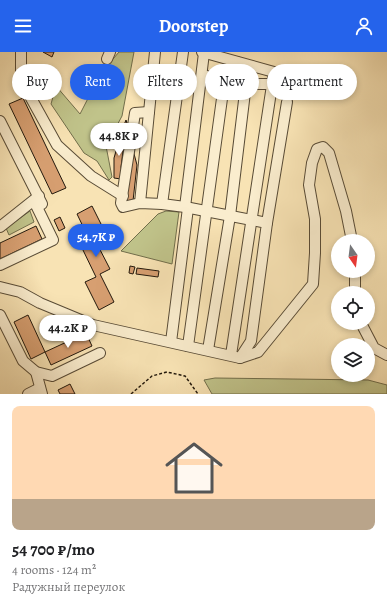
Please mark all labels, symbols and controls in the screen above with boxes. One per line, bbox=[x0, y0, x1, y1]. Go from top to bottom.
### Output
text: Doorstep bbox=[159, 14, 228, 38]
icon: menu bbox=[12, 15, 34, 37]
icon: person bbox=[353, 15, 375, 37]
chip: Buy bbox=[12, 64, 62, 100]
chip: Rent bbox=[70, 64, 125, 100]
chip: Filters bbox=[133, 64, 197, 100]
chip: New bbox=[205, 64, 259, 100]
chip: Apartment bbox=[267, 64, 357, 100]
pin: 44.8K ₽ bbox=[82, 123, 156, 157]
text: 44.8K ₽ bbox=[99, 127, 139, 144]
pin: 54.7K ₽ bbox=[59, 224, 133, 258]
text: 54.7K ₽ bbox=[77, 228, 115, 245]
north arrow bbox=[331, 234, 375, 278]
map controls bbox=[331, 234, 375, 382]
button: locate bbox=[331, 286, 375, 330]
pin: 44.2K ₽ bbox=[31, 315, 105, 349]
text: 44.2K ₽ bbox=[48, 319, 88, 336]
button: layers bbox=[331, 338, 375, 382]
icon: home bbox=[158, 432, 230, 504]
text: 54 700 ₽/mo bbox=[12, 538, 95, 561]
text: 4 rooms · 124 m² bbox=[12, 561, 96, 578]
text: Радужный переулок bbox=[12, 578, 125, 595]

